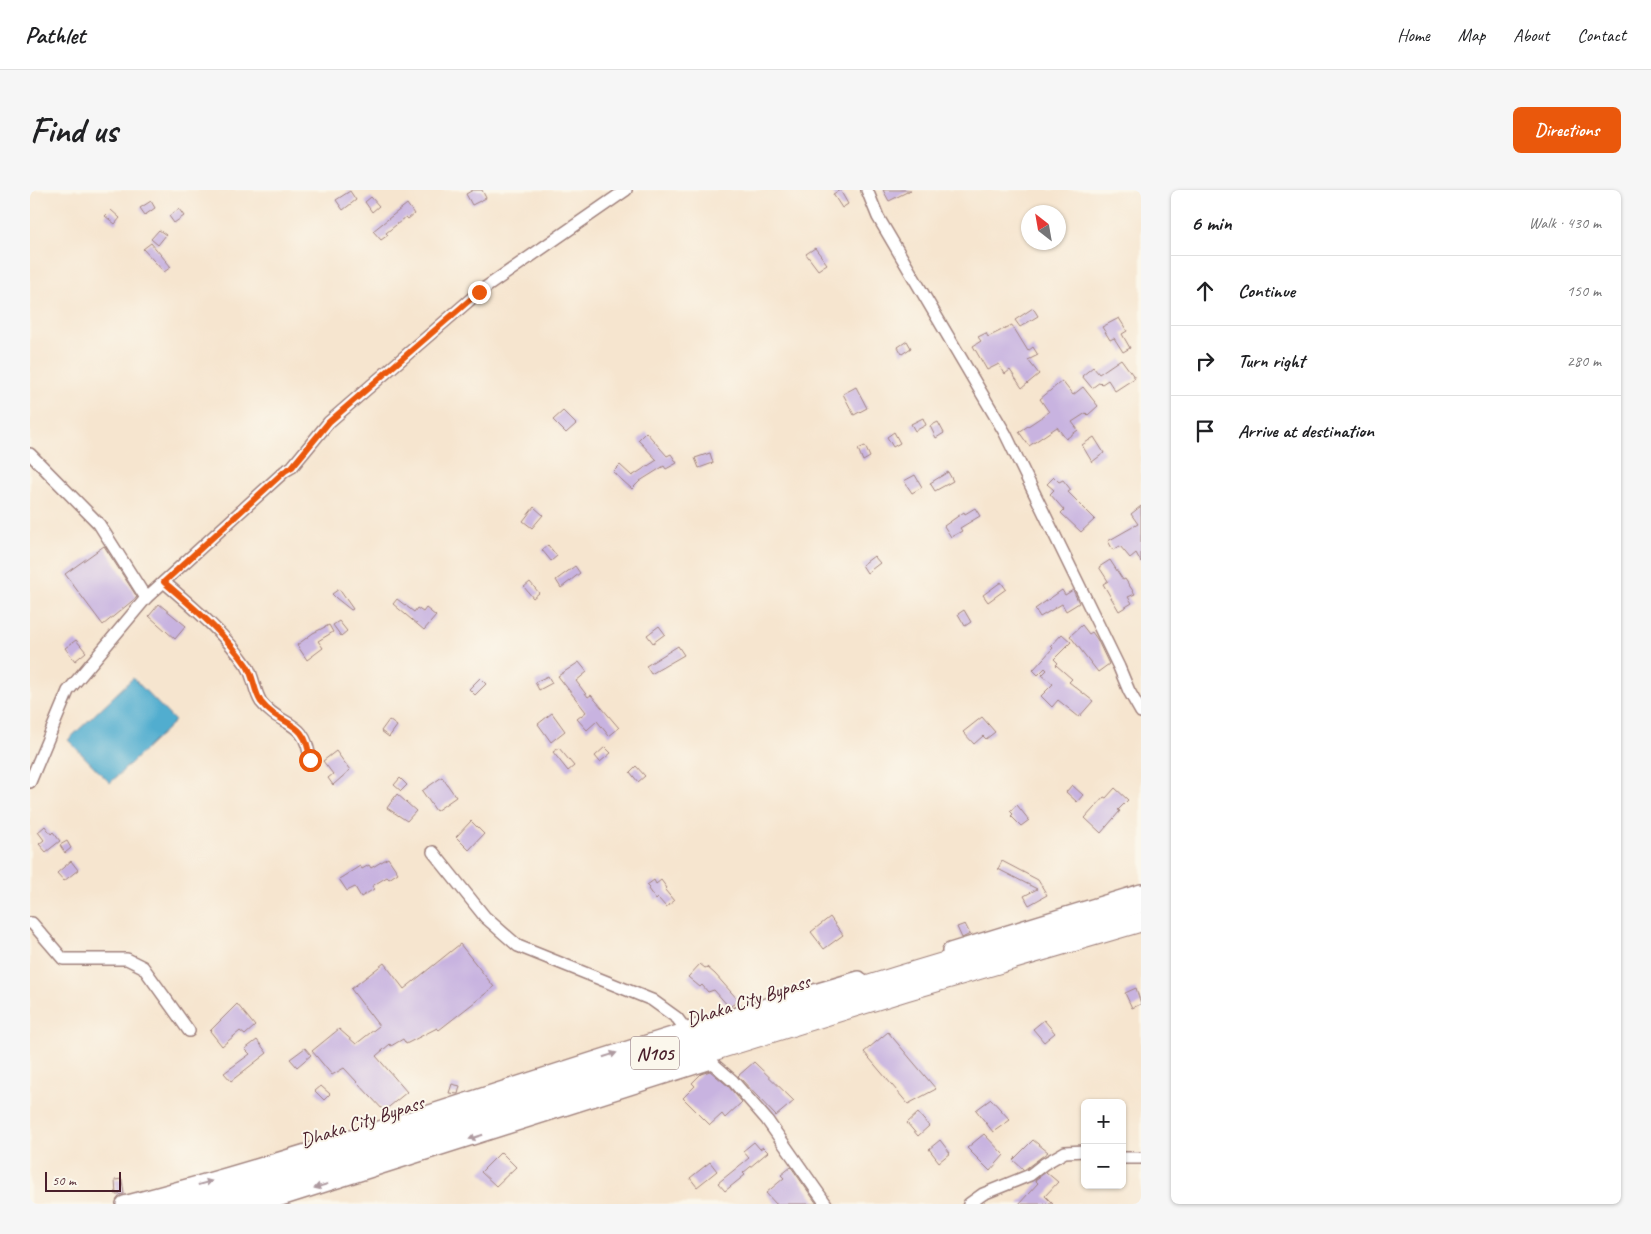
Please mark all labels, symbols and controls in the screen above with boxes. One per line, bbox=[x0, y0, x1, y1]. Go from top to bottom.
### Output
text: Pathlet bbox=[25, 20, 85, 50]
text: Home bbox=[1397, 24, 1430, 46]
text: Map bbox=[1458, 24, 1485, 46]
text: About bbox=[1513, 24, 1549, 46]
text: Contact bbox=[1577, 24, 1626, 46]
button: Directions bbox=[1513, 107, 1621, 153]
text: Find us bbox=[30, 108, 117, 153]
north arrow bbox=[1021, 205, 1066, 250]
text: 6 min bbox=[1191, 210, 1232, 236]
text: Walk · 430 m bbox=[1529, 213, 1601, 233]
icon: ahead bbox=[1191, 277, 1219, 305]
text: Continue bbox=[1238, 279, 1295, 303]
route end bbox=[468, 281, 491, 304]
text: 150 m bbox=[1567, 281, 1601, 301]
icon: right bbox=[1191, 347, 1219, 375]
text: Turn right bbox=[1238, 349, 1305, 373]
text: 280 m bbox=[1567, 351, 1601, 371]
icon: arrive bbox=[1191, 417, 1219, 445]
text: Arrive at destination bbox=[1238, 419, 1374, 443]
route start bbox=[299, 749, 322, 772]
street label: Dhaka City Bypass bbox=[683, 968, 815, 1032]
road number: N105 bbox=[631, 1036, 679, 1070]
one-way arrow bbox=[603, 1051, 618, 1058]
street label: Dhaka City Bypass bbox=[297, 1089, 429, 1153]
map controls bbox=[1081, 1099, 1126, 1189]
button: + bbox=[1081, 1099, 1126, 1144]
one-way arrow bbox=[468, 1133, 483, 1141]
button: − bbox=[1081, 1144, 1126, 1189]
scale bar bbox=[45, 1169, 121, 1192]
text: 50 m bbox=[52, 1172, 76, 1189]
one-way arrow bbox=[198, 1178, 213, 1186]
one-way arrow bbox=[313, 1182, 328, 1190]

